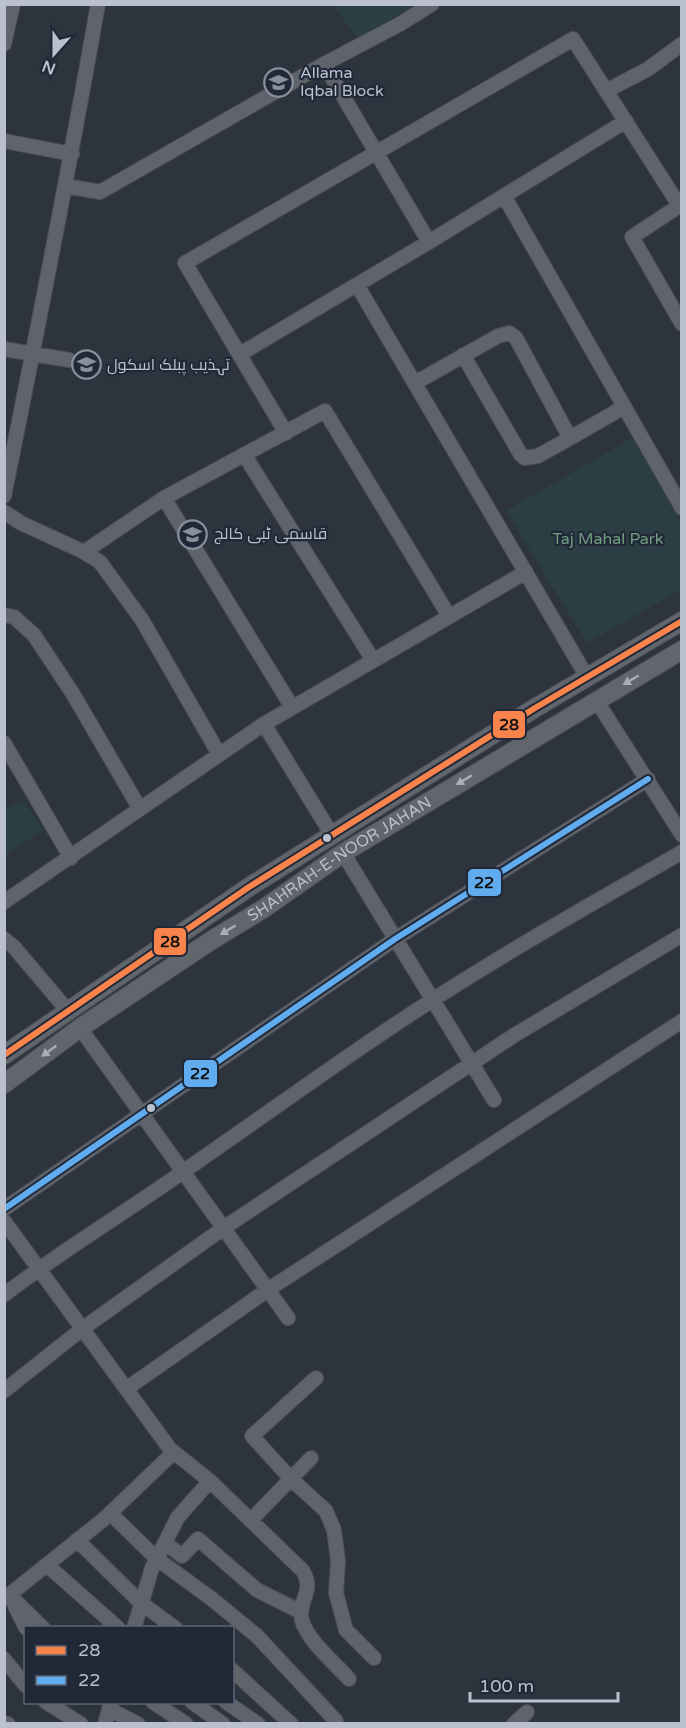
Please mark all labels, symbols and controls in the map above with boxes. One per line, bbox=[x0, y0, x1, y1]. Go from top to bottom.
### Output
north arrow bbox=[24, 24, 84, 84]
text: N bbox=[39, 55, 59, 79]
place label: Allama Iqbal Block bbox=[300, 63, 384, 101]
school or university icon: Allama Iqbal Block bbox=[263, 66, 295, 98]
school or university icon: تہذیب پبلک اسکول bbox=[70, 349, 102, 381]
place label: تہذیب پبلک اسکول bbox=[107, 355, 230, 376]
school or university icon: قاسمی ٹبی کالج bbox=[177, 518, 209, 550]
place label: قاسمی ٹبی کالج bbox=[214, 524, 327, 545]
park label: Taj Mahal Park bbox=[552, 529, 664, 549]
one-way arrow bbox=[622, 675, 639, 685]
line badge: 28 bbox=[492, 710, 526, 739]
text: 28 bbox=[499, 715, 519, 735]
one-way arrow bbox=[456, 775, 472, 786]
street label: SHAHRAH-E-NOOR JAHAN bbox=[244, 792, 435, 926]
unlabelled marker bbox=[321, 832, 333, 844]
line badge: 22 bbox=[467, 868, 502, 897]
text: 22 bbox=[474, 873, 494, 893]
one-way arrow bbox=[220, 924, 236, 935]
line badge: 28 bbox=[153, 927, 187, 956]
text: 28 bbox=[160, 932, 180, 952]
one-way arrow bbox=[42, 1044, 57, 1056]
line badge: 22 bbox=[183, 1059, 218, 1088]
text: 22 bbox=[190, 1064, 210, 1084]
unlabelled marker bbox=[145, 1102, 157, 1114]
legend bbox=[24, 1626, 234, 1704]
text: 28 bbox=[78, 1639, 101, 1661]
scale bar bbox=[470, 1665, 618, 1703]
text: 22 bbox=[78, 1669, 101, 1691]
text: 100 m bbox=[479, 1675, 534, 1697]

